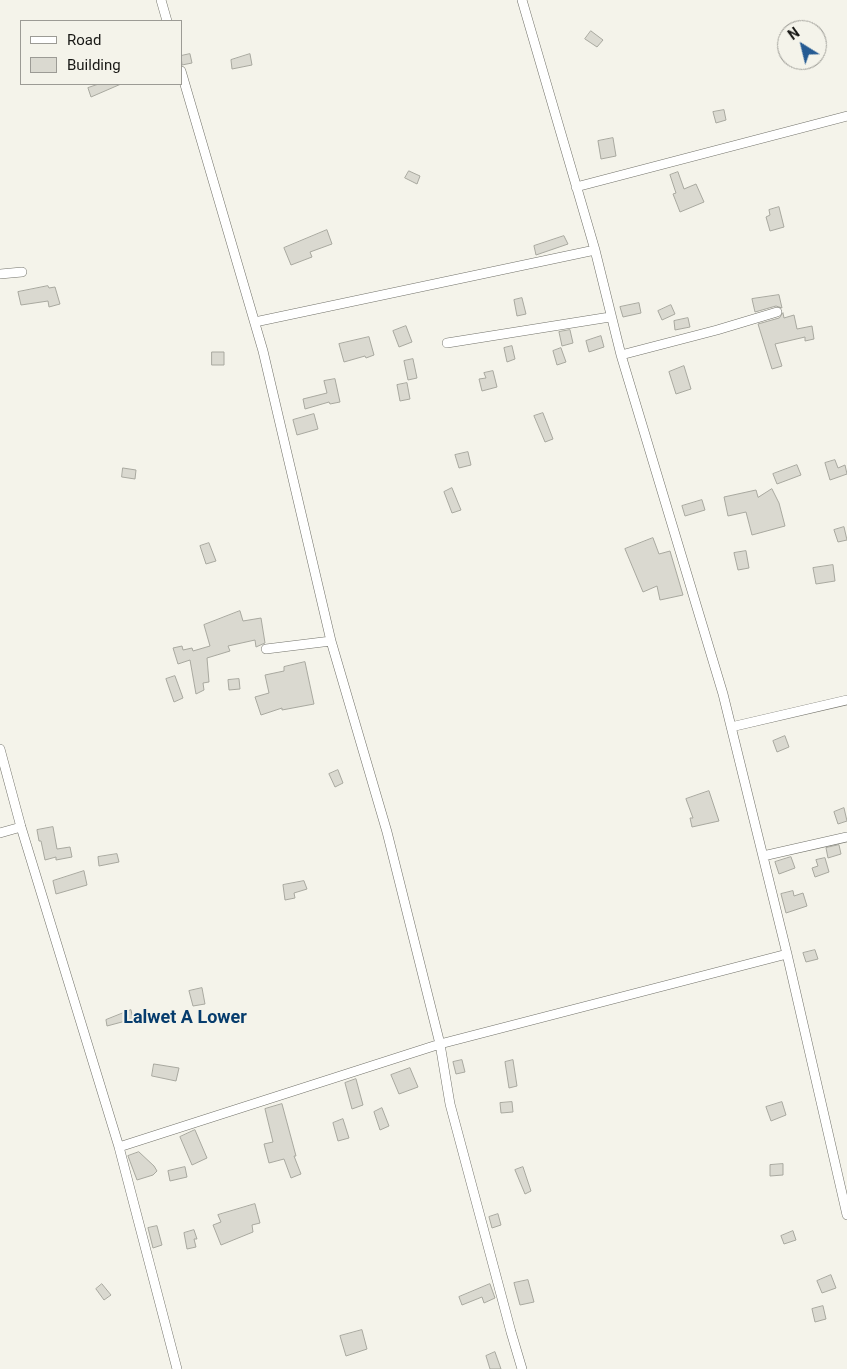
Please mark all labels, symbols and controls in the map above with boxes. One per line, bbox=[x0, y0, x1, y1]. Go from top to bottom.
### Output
legend bbox=[20, 20, 182, 85]
north arrow bbox=[777, 20, 827, 70]
text: N bbox=[785, 24, 802, 43]
text: Road bbox=[67, 31, 101, 49]
text: Building bbox=[67, 56, 121, 74]
district label: Lalwet A Lower bbox=[123, 1007, 247, 1029]

